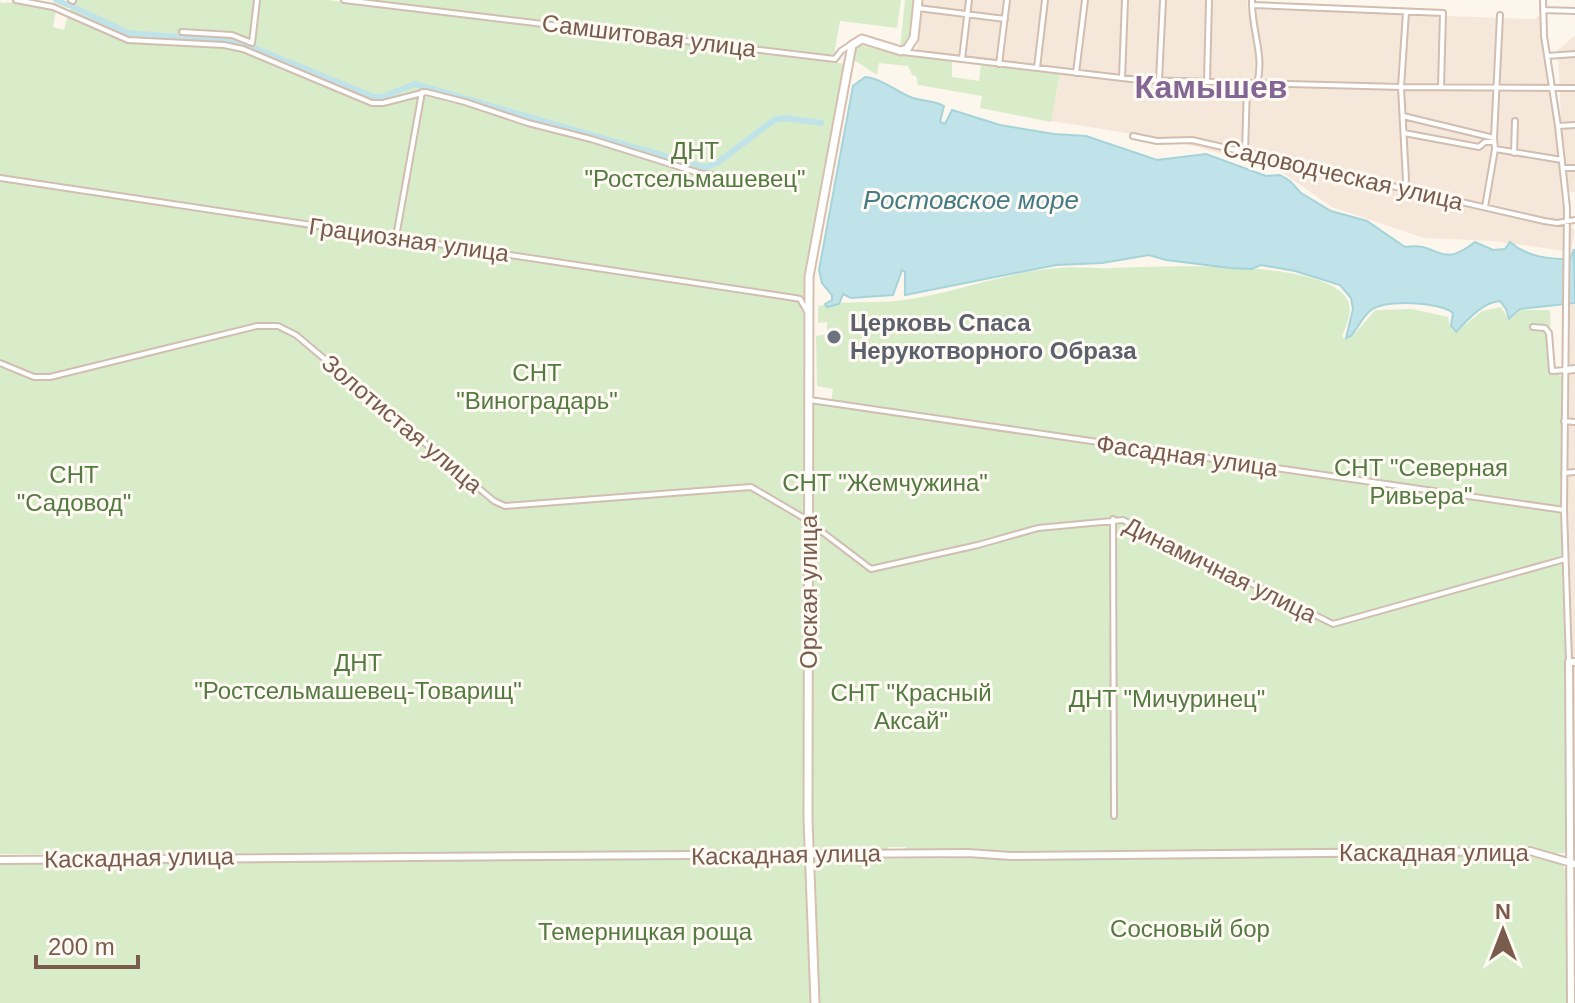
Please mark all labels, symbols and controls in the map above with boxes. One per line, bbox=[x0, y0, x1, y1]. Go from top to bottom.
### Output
street label: Самшитовая улица bbox=[540, 9, 758, 62]
district label: Камышев bbox=[1135, 69, 1287, 105]
street label: Садоводческая улица bbox=[1220, 134, 1466, 215]
park label: ДНТ "Ростсельмашевец" bbox=[584, 137, 806, 192]
water label: Ростовское море bbox=[863, 185, 1079, 215]
street label: Грациозная улица bbox=[307, 212, 512, 267]
place label: Церковь Спаса Нерукотворного Образа bbox=[850, 309, 1137, 364]
marker: Церковь Спаса Нерукотворного Образа bbox=[825, 328, 843, 346]
street label: Золотистая улица bbox=[317, 349, 488, 499]
park label: СНТ "Виноградарь" bbox=[456, 359, 618, 414]
street label: Фасадная улица bbox=[1094, 429, 1280, 482]
park label: СНТ "Северная Ривьера" bbox=[1334, 454, 1508, 509]
park label: СНТ "Садовод" bbox=[17, 461, 131, 516]
park label: СНТ "Жемчужина" bbox=[782, 469, 988, 496]
street label: Динамичная улица bbox=[1120, 511, 1322, 628]
street label: Орская улица bbox=[795, 514, 822, 669]
park label: ДНТ "Ростсельмашевец-Товарищ" bbox=[194, 649, 522, 704]
park label: СНТ "Красный Аксай" bbox=[830, 679, 992, 734]
park label: ДНТ "Мичуринец" bbox=[1069, 685, 1265, 712]
street label: Каскадная улица bbox=[691, 839, 882, 870]
street label: Каскадная улица bbox=[1339, 839, 1530, 866]
street label: Каскадная улица bbox=[44, 842, 235, 873]
north arrow bbox=[1463, 891, 1543, 971]
text: N bbox=[1495, 899, 1511, 924]
park label: Сосновый бор bbox=[1110, 915, 1270, 942]
park label: Темерницкая роща bbox=[538, 918, 753, 945]
scale bar bbox=[36, 919, 138, 969]
text: 200 m bbox=[48, 933, 115, 960]

